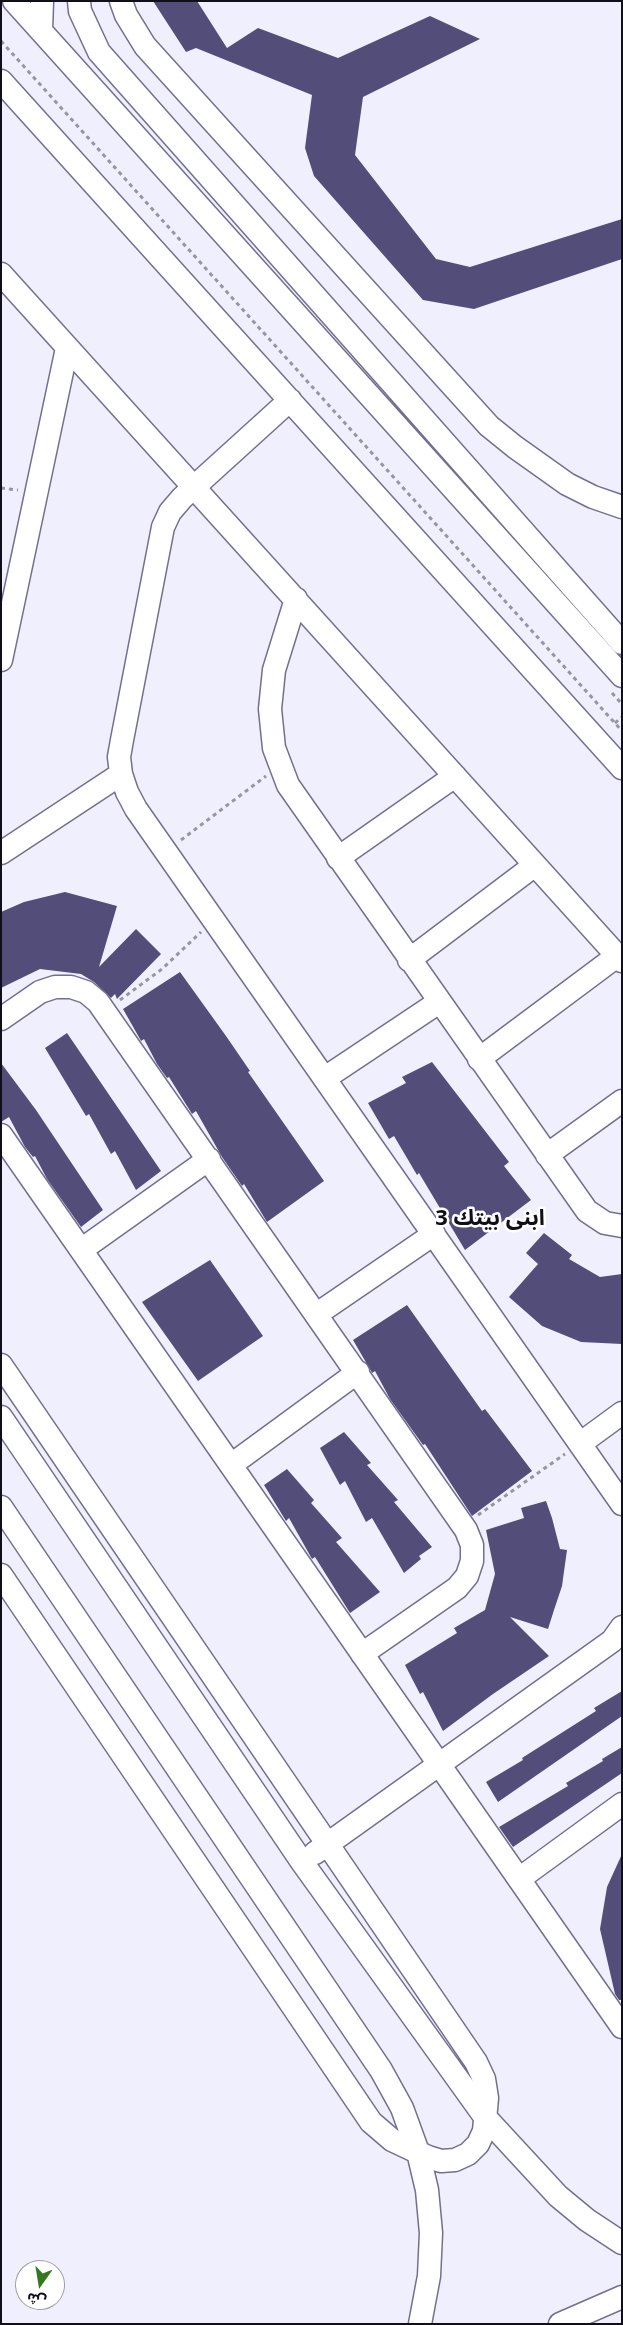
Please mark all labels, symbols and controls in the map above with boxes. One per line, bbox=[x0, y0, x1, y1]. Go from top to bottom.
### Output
district label: ابنى بيتك 3 bbox=[435, 1209, 545, 1235]
north arrow bbox=[15, 2260, 65, 2310]
text: ش bbox=[24, 2283, 49, 2315]

